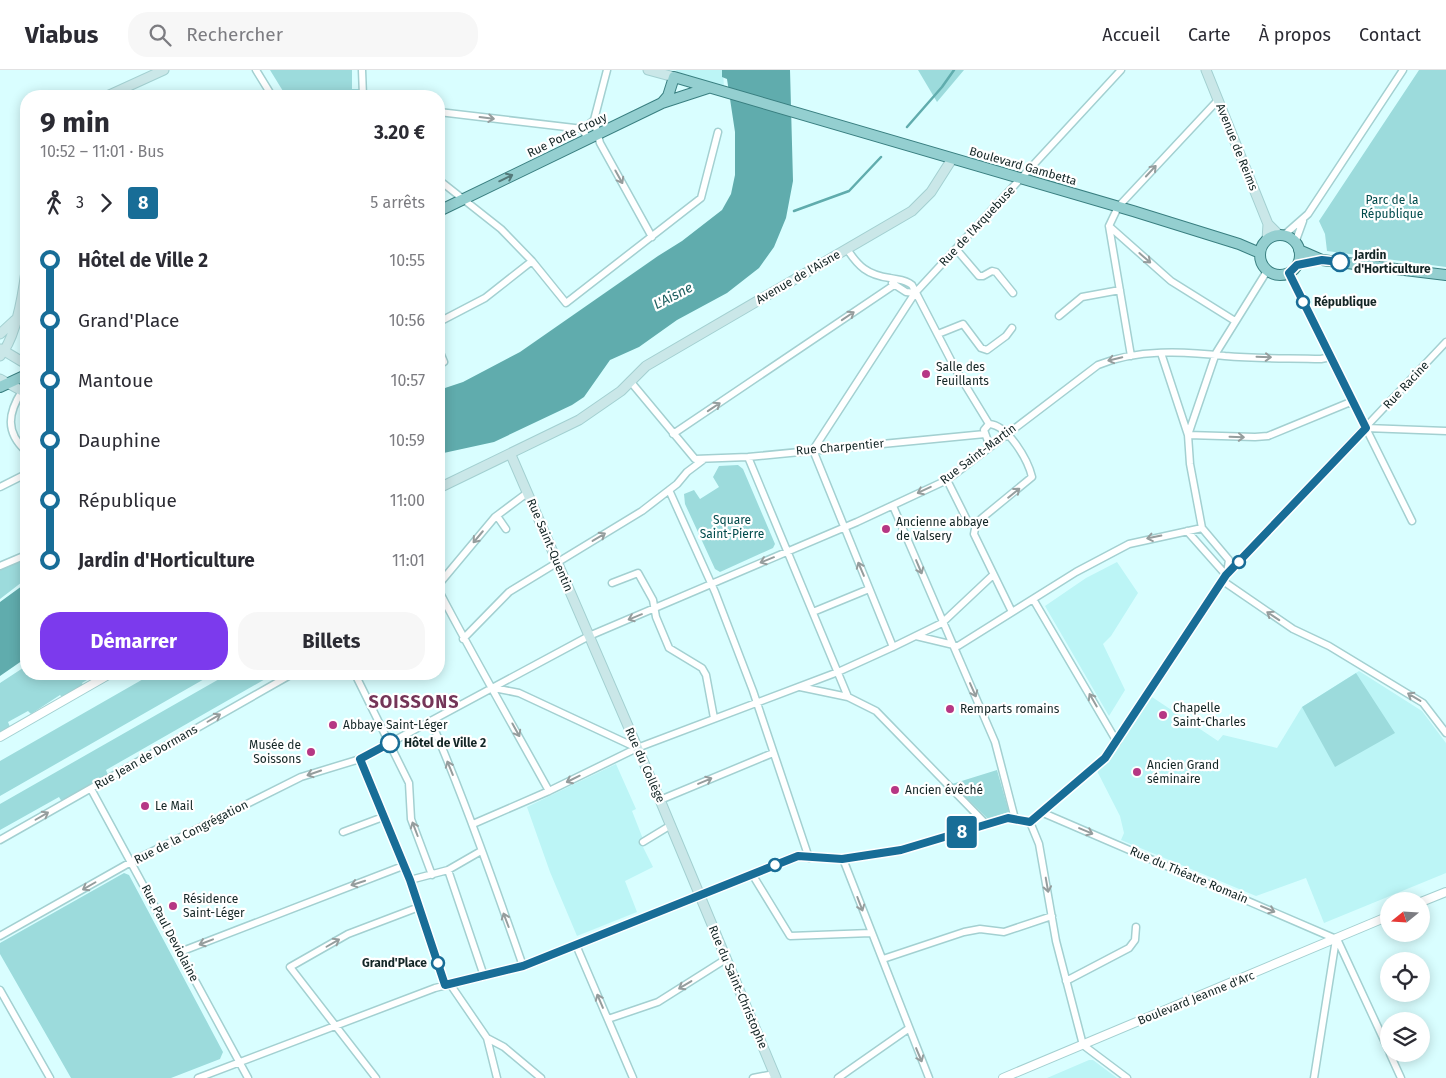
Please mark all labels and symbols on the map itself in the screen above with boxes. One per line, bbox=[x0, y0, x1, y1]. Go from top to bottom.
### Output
street label: Avenue de Reims bbox=[1213, 101, 1261, 193]
street label: Rue Porte Crouy bbox=[525, 110, 609, 160]
one-way arrow bbox=[479, 113, 495, 123]
street label: Boulevard Gambetta bbox=[968, 144, 1078, 188]
one-way arrow bbox=[1145, 165, 1157, 178]
one-way arrow bbox=[614, 169, 624, 184]
one-way arrow bbox=[499, 173, 514, 183]
street label: Rue de l'Arquebuse bbox=[936, 183, 1018, 269]
park label: Parc de la République bbox=[1361, 193, 1423, 221]
street label: Avenue de l'Aisne bbox=[753, 247, 843, 307]
place label: Jardin d'Horticulture bbox=[1353, 248, 1431, 276]
marker: Jardin d'Horticulture bbox=[1330, 252, 1350, 272]
one-way arrow bbox=[1139, 253, 1152, 264]
water label: L'Aisne bbox=[651, 279, 695, 313]
marker: République bbox=[1296, 295, 1310, 309]
place label: République bbox=[1314, 295, 1377, 309]
one-way arrow bbox=[841, 311, 855, 321]
one-way arrow bbox=[1256, 352, 1272, 362]
one-way arrow bbox=[1107, 355, 1123, 365]
street label: Rue Racine bbox=[1380, 358, 1432, 412]
place label: Salle des Feuillants bbox=[936, 360, 989, 388]
marker: Salle des Feuillants bbox=[920, 368, 932, 380]
one-way arrow bbox=[706, 402, 720, 412]
street label: Rue Saint-Martin bbox=[937, 421, 1019, 487]
one-way arrow bbox=[1228, 432, 1244, 441]
street label: Rue Charpentier bbox=[795, 436, 885, 458]
one-way arrow bbox=[917, 486, 932, 496]
one-way arrow bbox=[1007, 487, 1020, 498]
street label: Rue Saint-Quentin bbox=[524, 496, 576, 594]
park label: Square Saint-Pierre bbox=[700, 513, 764, 541]
place label: Ancienne abbaye de Valsery bbox=[896, 515, 989, 543]
marker: Ancienne abbaye de Valsery bbox=[880, 523, 892, 535]
one-way arrow bbox=[473, 530, 484, 543]
one-way arrow bbox=[591, 531, 605, 541]
one-way arrow bbox=[1147, 533, 1163, 543]
unlabelled marker bbox=[1232, 555, 1246, 569]
one-way arrow bbox=[760, 556, 775, 566]
one-way arrow bbox=[914, 559, 924, 574]
one-way arrow bbox=[856, 562, 866, 577]
one-way arrow bbox=[1267, 611, 1281, 621]
one-way arrow bbox=[627, 613, 643, 622]
one-way arrow bbox=[968, 682, 978, 697]
district label: SOISSONS bbox=[368, 691, 460, 713]
one-way arrow bbox=[1407, 692, 1421, 702]
one-way arrow bbox=[1087, 694, 1097, 708]
place label: Chapelle Saint-Charles bbox=[1173, 701, 1246, 729]
place label: Remparts romains bbox=[960, 702, 1060, 716]
marker: Remparts romains bbox=[944, 703, 956, 715]
marker: Chapelle Saint-Charles bbox=[1157, 709, 1169, 721]
one-way arrow bbox=[206, 713, 221, 723]
place label: Abbaye Saint-Léger bbox=[343, 718, 448, 732]
marker: Abbaye Saint-Léger bbox=[327, 719, 339, 731]
street label: Rue Jean de Dormans bbox=[92, 722, 200, 792]
one-way arrow bbox=[511, 723, 521, 738]
street label: Rue du Collège bbox=[622, 725, 668, 805]
marker: Hôtel de Ville 2 bbox=[380, 733, 400, 753]
place label: Hôtel de Ville 2 bbox=[404, 736, 486, 750]
place label: Musée de Soissons bbox=[249, 738, 301, 766]
marker: Musée de Soissons bbox=[305, 746, 317, 758]
place label: Ancien Grand séminaire bbox=[1147, 758, 1219, 786]
one-way arrow bbox=[445, 761, 454, 776]
marker: Ancien Grand séminaire bbox=[1131, 766, 1143, 778]
one-way arrow bbox=[306, 769, 322, 778]
one-way arrow bbox=[566, 775, 581, 784]
one-way arrow bbox=[697, 776, 712, 785]
place label: Ancien évêché bbox=[905, 783, 983, 797]
marker: Ancien évêché bbox=[889, 784, 901, 796]
street label: Rue de la Congrégation bbox=[132, 797, 250, 867]
place label: Le Mail bbox=[155, 799, 194, 813]
marker: Le Mail bbox=[139, 800, 151, 812]
one-way arrow bbox=[35, 811, 49, 821]
line badge: 8 bbox=[946, 816, 978, 848]
one-way arrow bbox=[410, 822, 419, 837]
one-way arrow bbox=[1078, 827, 1093, 837]
street label: Rue du Théatre Romain bbox=[1128, 844, 1250, 906]
unlabelled marker bbox=[768, 858, 782, 872]
one-way arrow bbox=[1042, 877, 1052, 893]
one-way arrow bbox=[350, 879, 366, 889]
one-way arrow bbox=[82, 881, 96, 891]
street label: Rue Paul Deviolaine bbox=[138, 882, 202, 984]
place label: Résidence Saint-Léger bbox=[183, 892, 245, 920]
north arrow bbox=[1380, 892, 1430, 942]
one-way arrow bbox=[856, 896, 865, 911]
marker: Résidence Saint-Léger bbox=[167, 900, 179, 912]
one-way arrow bbox=[1260, 905, 1275, 914]
one-way arrow bbox=[501, 913, 510, 928]
street label: Rue du Saint-Christophe bbox=[706, 923, 770, 1051]
one-way arrow bbox=[199, 937, 214, 947]
one-way arrow bbox=[325, 937, 340, 947]
place label: Grand'Place bbox=[362, 956, 427, 970]
marker: Grand'Place bbox=[431, 956, 445, 970]
street label: Boulevard Jeanne d'Arc bbox=[1136, 968, 1257, 1028]
one-way arrow bbox=[678, 980, 692, 990]
one-way arrow bbox=[595, 994, 604, 1009]
one-way arrow bbox=[915, 1047, 925, 1062]

